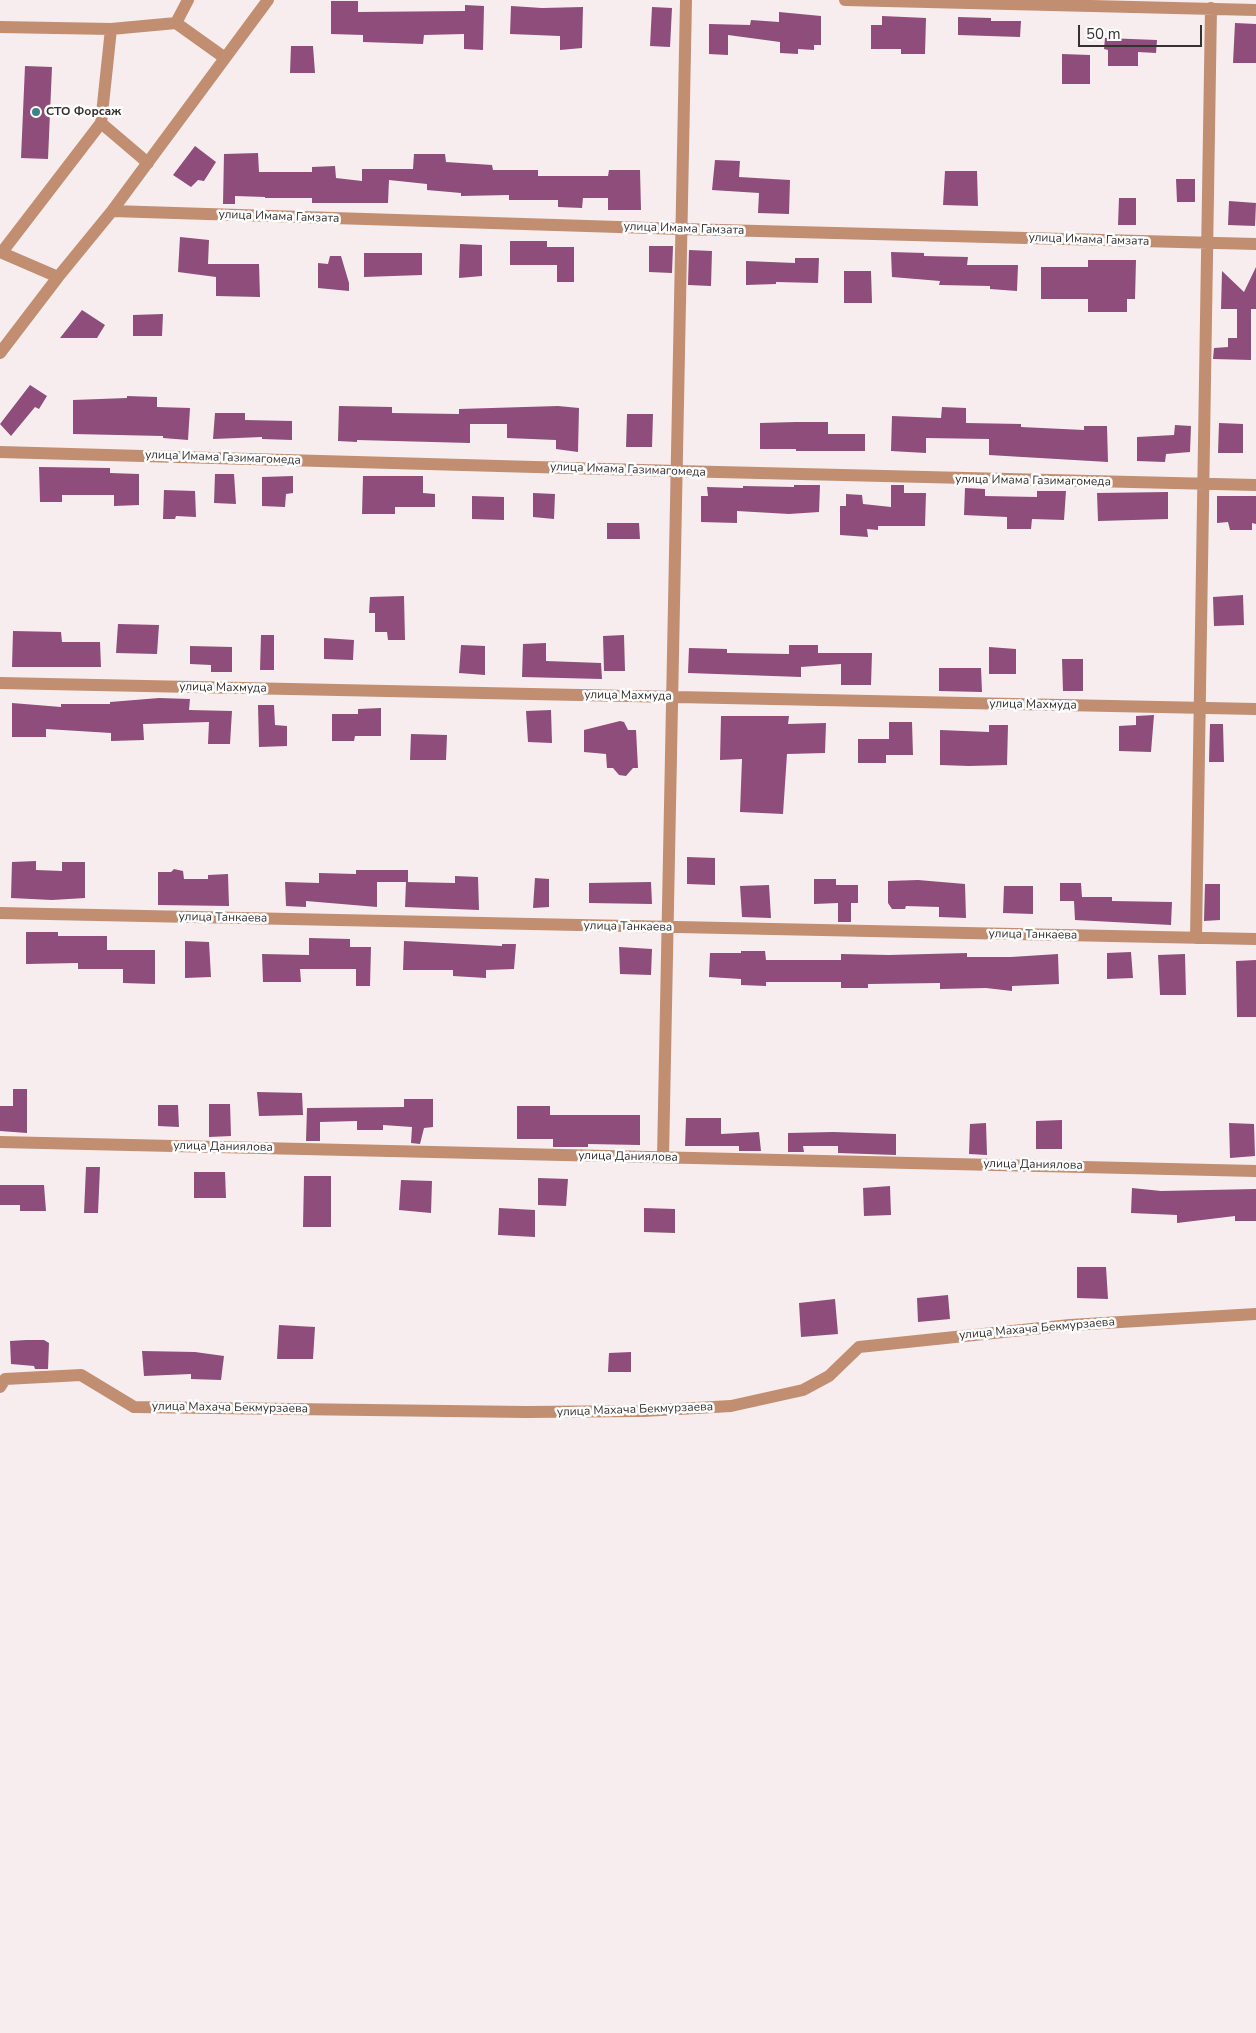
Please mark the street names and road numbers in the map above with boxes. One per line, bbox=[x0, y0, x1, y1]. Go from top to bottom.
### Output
street label: улица Имама Гамзата bbox=[218, 208, 340, 226]
street label: улица Имама Гамзата bbox=[623, 220, 745, 238]
street label: улица Имама Гамзата bbox=[1028, 231, 1150, 249]
street label: улица Имама Газимагомеда bbox=[145, 448, 301, 468]
street label: улица Имама Газимагомеда bbox=[550, 460, 706, 480]
street label: улица Имама Газимагомеда bbox=[955, 472, 1111, 490]
street label: улица Махмуда bbox=[179, 680, 267, 696]
street label: улица Махмуда bbox=[584, 688, 672, 704]
street label: улица Махмуда bbox=[989, 697, 1077, 713]
street label: улица Танкаева bbox=[179, 910, 267, 926]
street label: улица Танкаева bbox=[584, 919, 672, 935]
street label: улица Танкаева bbox=[989, 927, 1077, 943]
street label: улица Даниялова bbox=[173, 1139, 273, 1155]
street label: улица Даниялова bbox=[578, 1149, 678, 1165]
street label: улица Даниялова bbox=[983, 1157, 1083, 1173]
street label: улица Махача Бекмурзаева bbox=[959, 1315, 1115, 1343]
street label: улица Махача Бекмурзаева bbox=[152, 1399, 308, 1417]
street label: улица Махача Бекмурзаева bbox=[557, 1400, 713, 1420]

